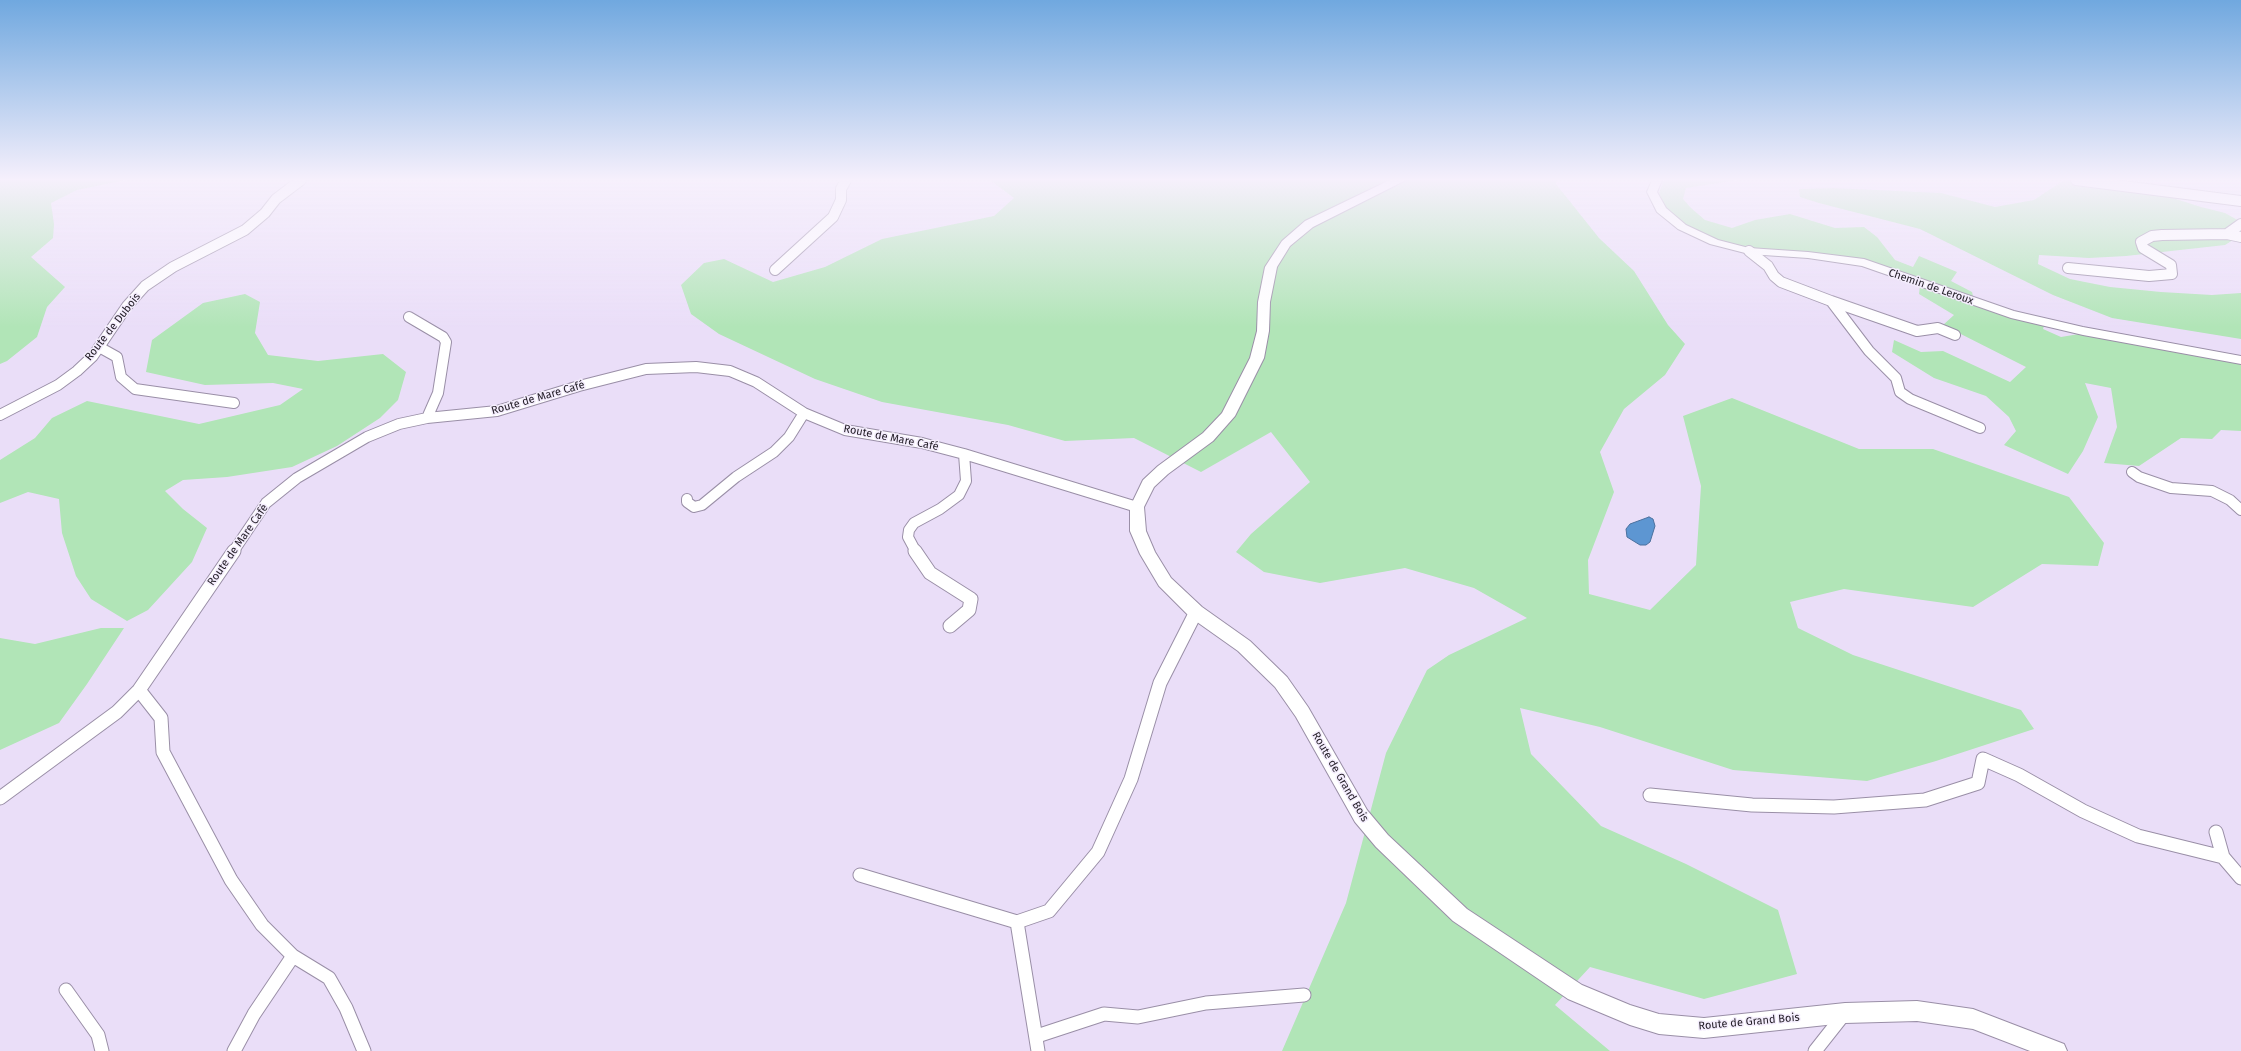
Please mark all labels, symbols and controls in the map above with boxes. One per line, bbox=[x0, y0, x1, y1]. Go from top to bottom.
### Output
street label: Chemin de Leroux bbox=[1887, 266, 1975, 308]
street label: Route de Dubois bbox=[82, 291, 144, 363]
street label: Route de Mare Café bbox=[490, 378, 586, 418]
street label: Route de Mare Café bbox=[842, 422, 940, 454]
street label: Route de Mare Café bbox=[205, 502, 271, 588]
street label: Route de Grand Bois bbox=[1309, 730, 1371, 824]
street label: Route de Grand Bois bbox=[1698, 1011, 1800, 1033]

